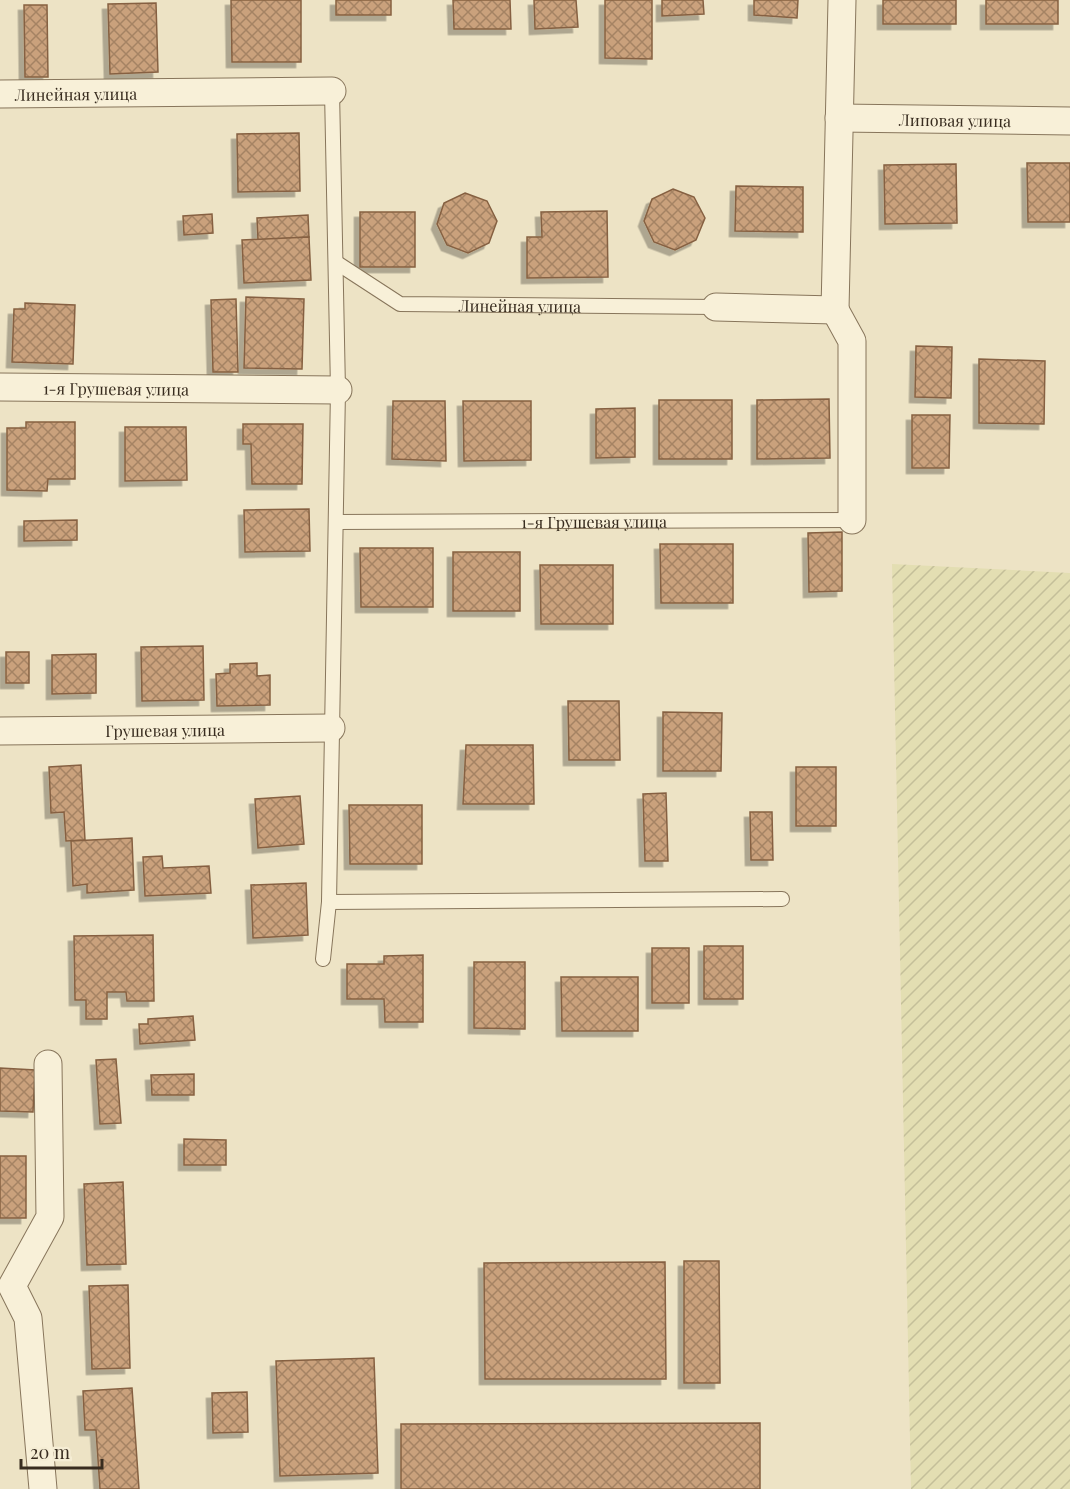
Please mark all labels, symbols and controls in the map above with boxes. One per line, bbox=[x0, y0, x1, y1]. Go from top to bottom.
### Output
street label: Линейная улица bbox=[14, 82, 137, 104]
street label: Липовая улица bbox=[898, 108, 1011, 131]
street label: Линейная улица bbox=[457, 294, 581, 316]
street label: 1-я Грушевая улица bbox=[43, 377, 189, 399]
street label: 1-я Грушевая улица bbox=[521, 510, 667, 532]
street label: Грушевая улица bbox=[105, 718, 225, 741]
scale bar bbox=[21, 1432, 102, 1470]
text: 20 m bbox=[30, 1440, 70, 1464]

